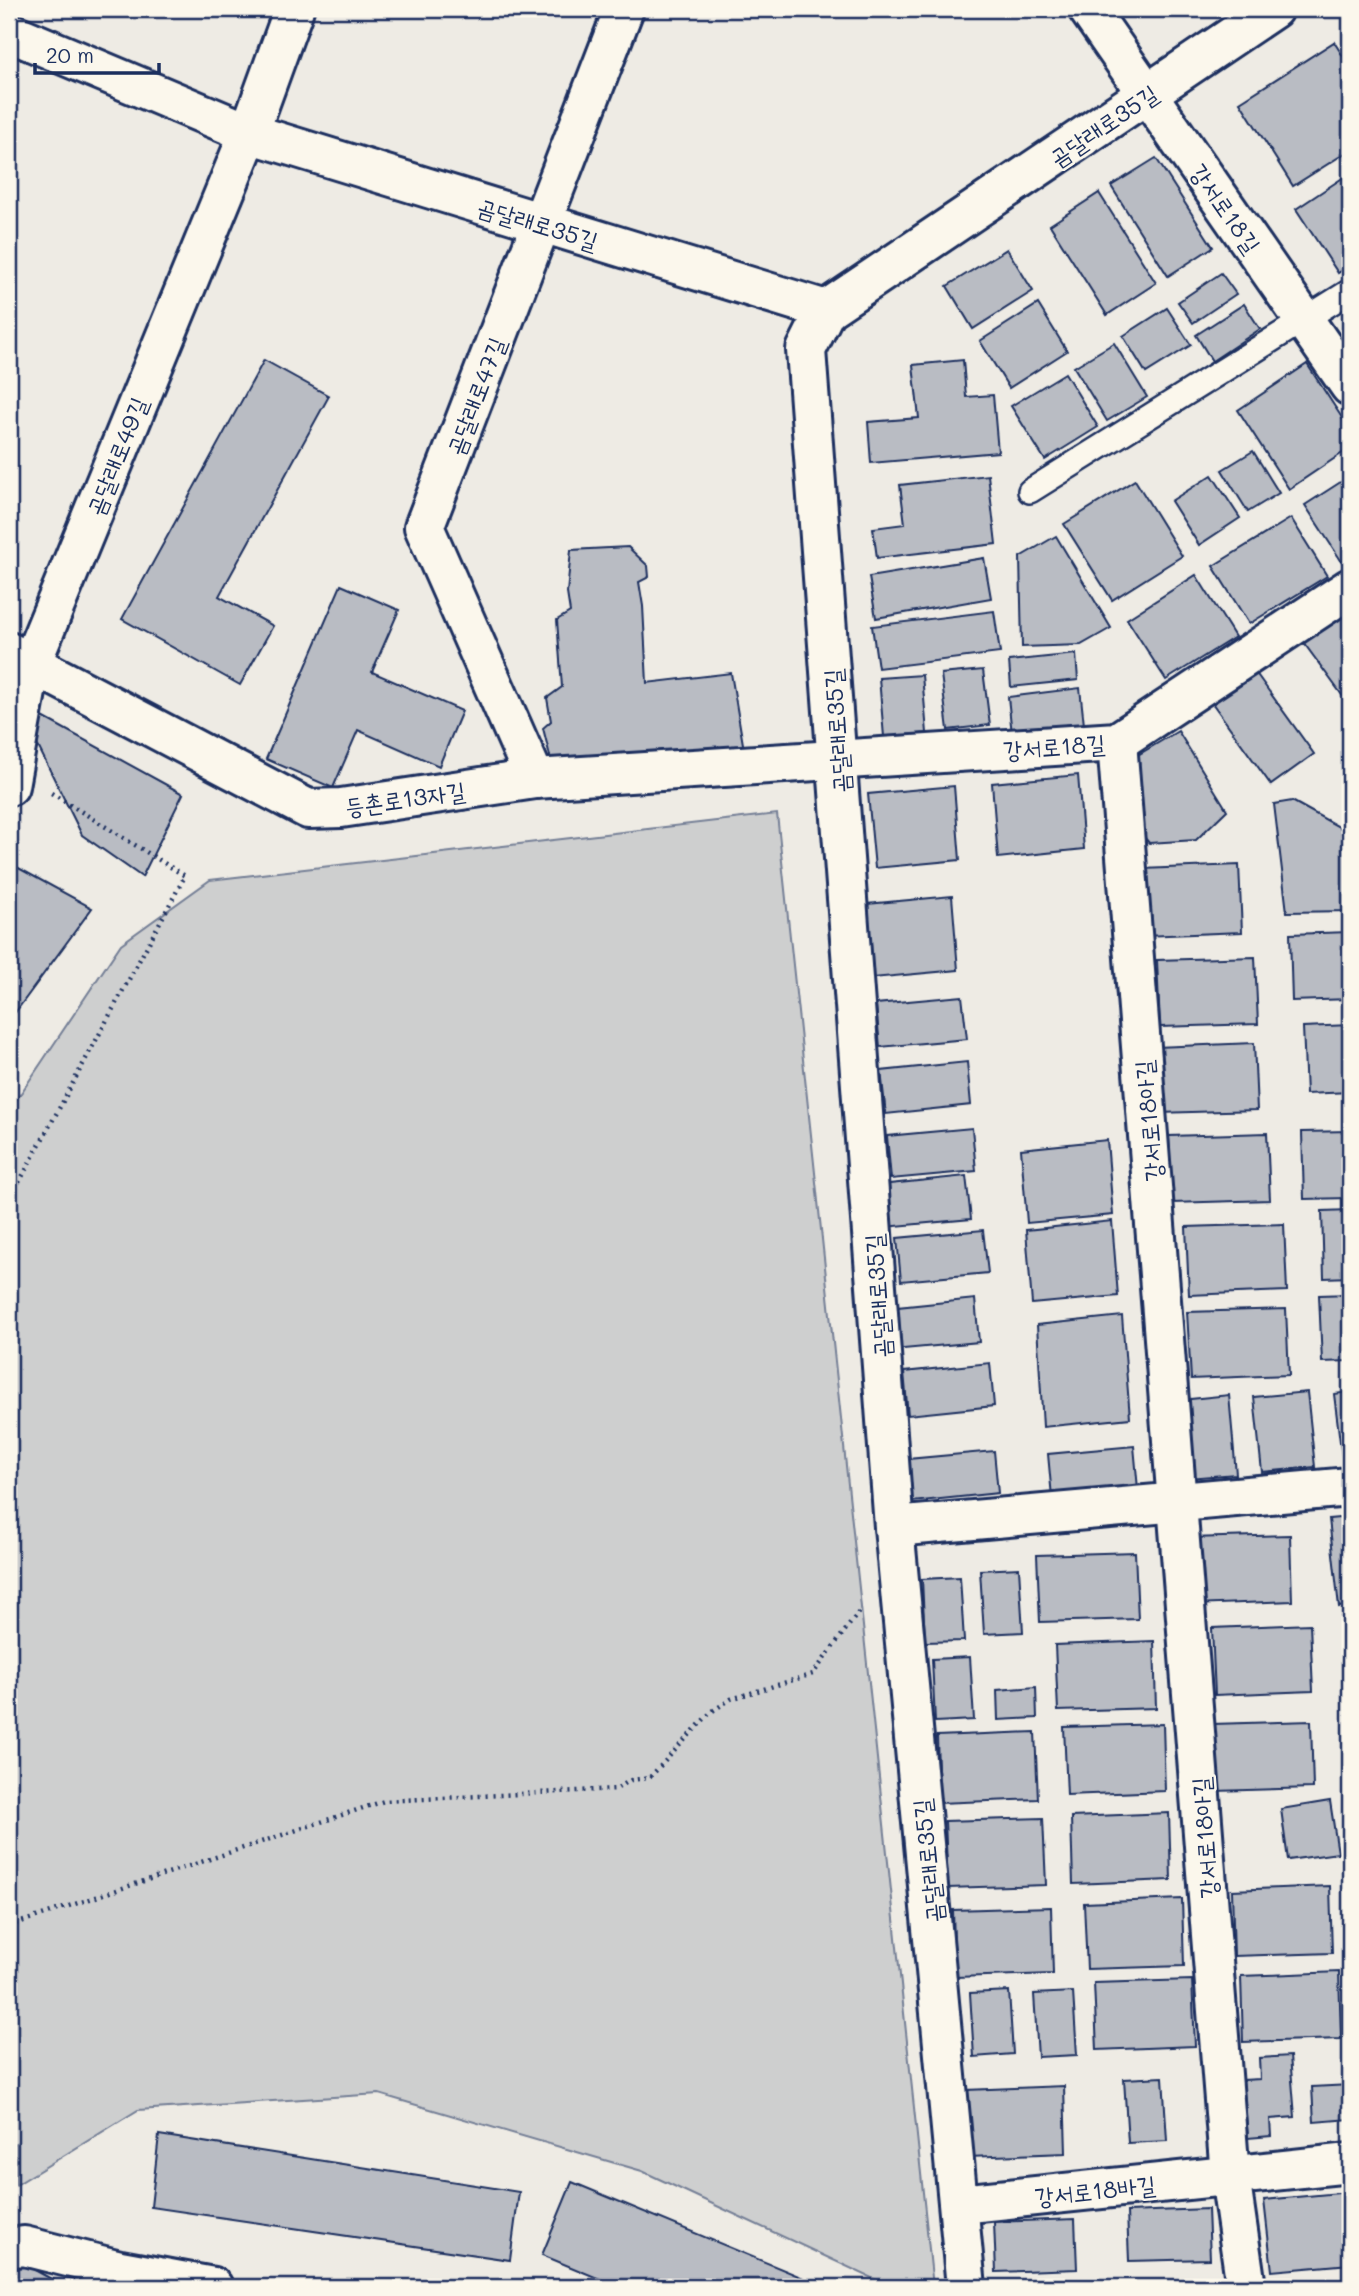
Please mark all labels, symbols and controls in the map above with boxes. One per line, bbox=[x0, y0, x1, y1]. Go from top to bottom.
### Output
scale bar bbox=[35, 32, 159, 76]
text: 20 m bbox=[46, 41, 94, 68]
street label: 곰달래로35길 bbox=[1043, 77, 1163, 173]
street label: 강서로18길 bbox=[1184, 157, 1268, 259]
street label: 곰달래로35길 bbox=[474, 190, 602, 256]
street label: 곰달래로47길 bbox=[438, 333, 512, 459]
street label: 곰달래로49길 bbox=[78, 392, 154, 520]
street label: 곰달래로35길 bbox=[816, 668, 856, 794]
street label: 강서로18길 bbox=[1002, 727, 1106, 765]
street label: 등촌로13자길 bbox=[343, 774, 467, 822]
street label: 강서로18아길 bbox=[1127, 1059, 1169, 1183]
street label: 곰달래로35길 bbox=[857, 1233, 897, 1359]
street label: 강서로18아길 bbox=[1184, 1776, 1224, 1900]
street label: 곰달래로35길 bbox=[905, 1797, 949, 1925]
street label: 강서로18바길 bbox=[1033, 2168, 1157, 2212]

